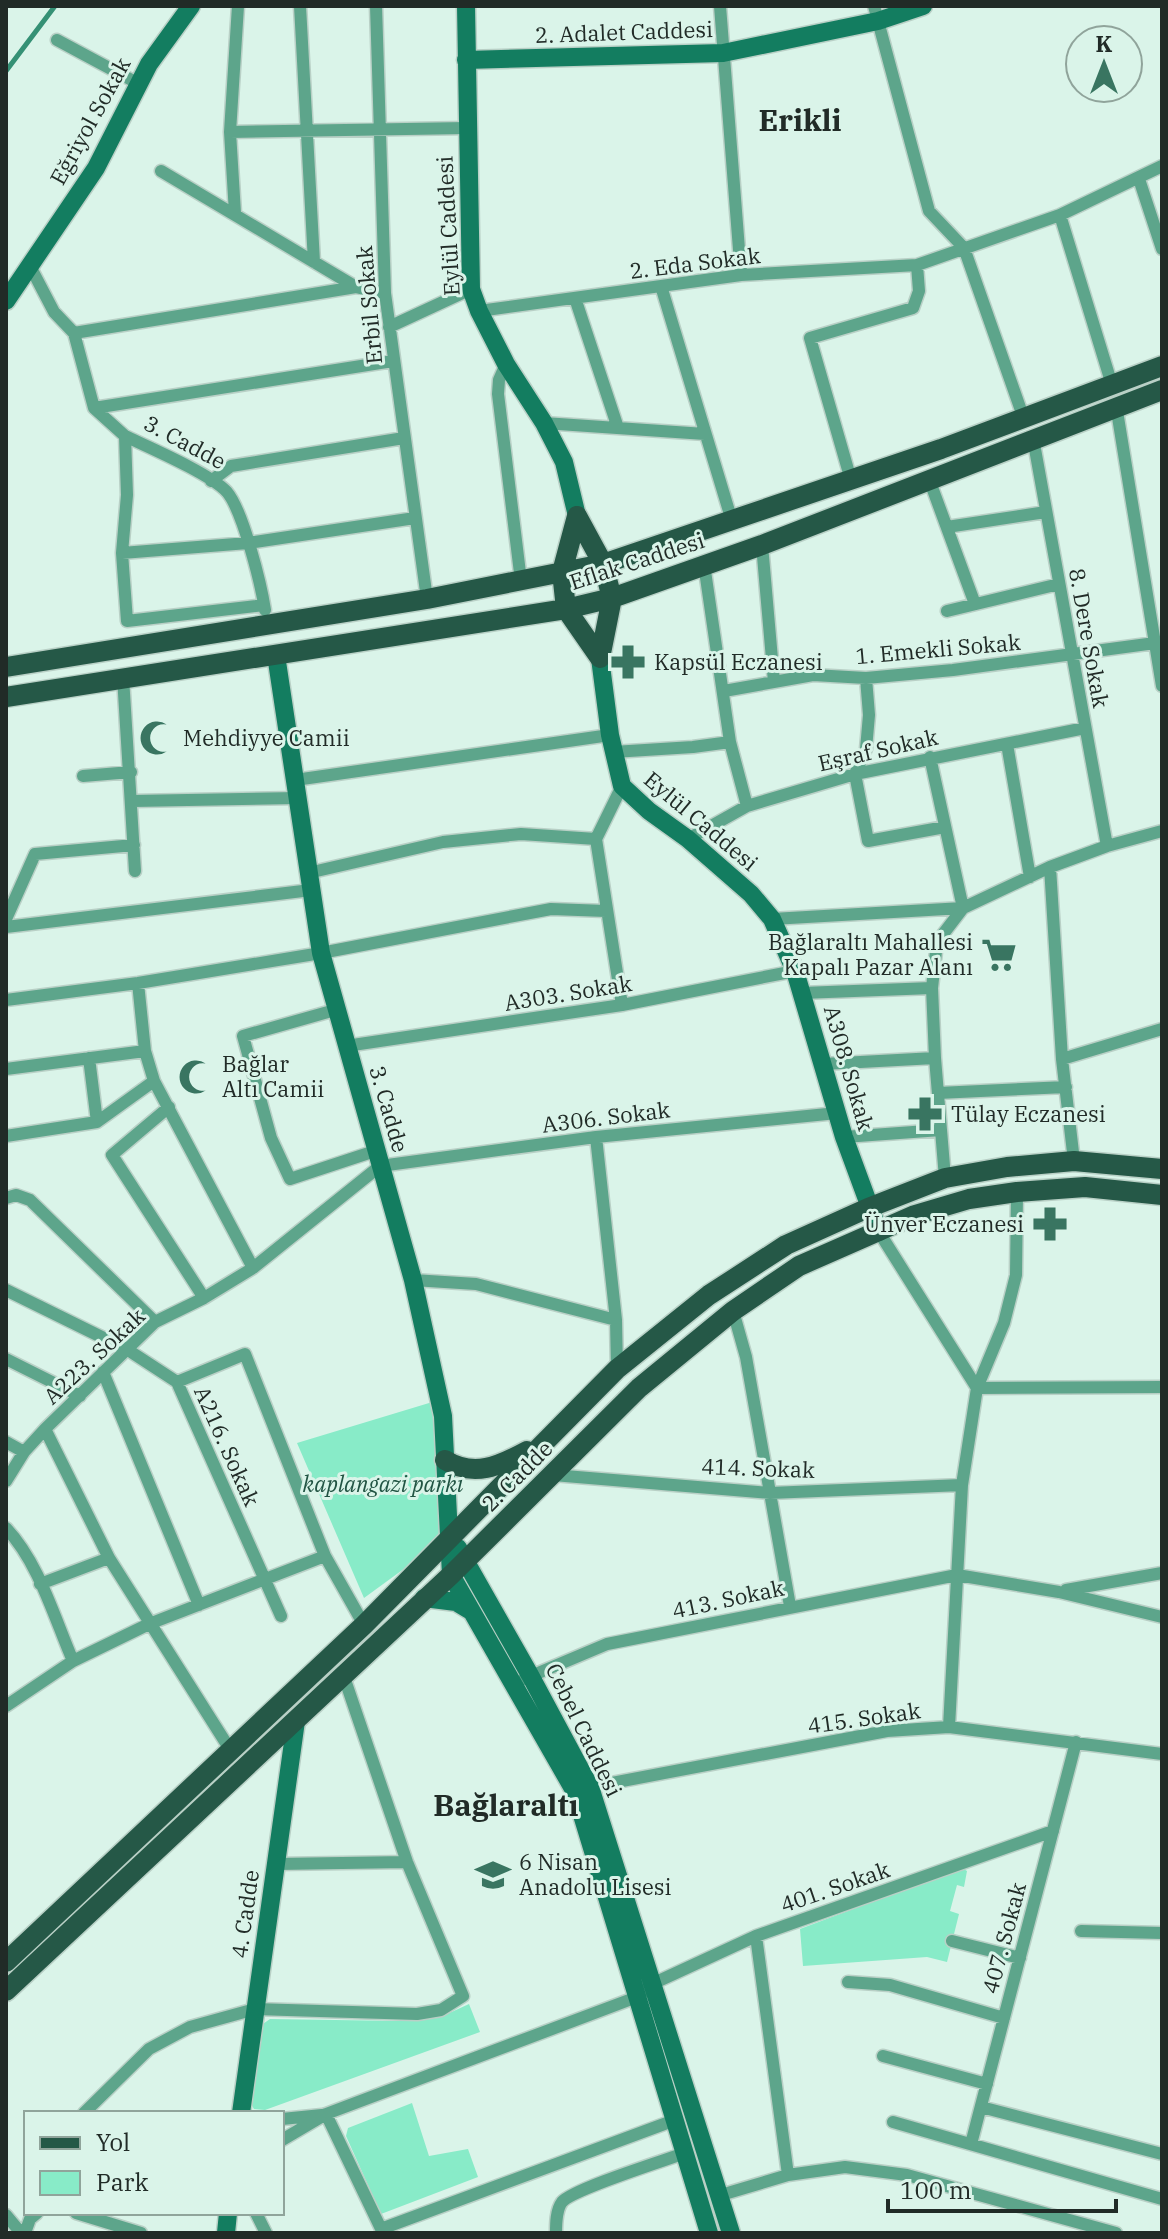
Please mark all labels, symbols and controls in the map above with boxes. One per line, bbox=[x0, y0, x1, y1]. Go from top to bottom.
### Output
street label: 2. Adalet Caddesi bbox=[534, 14, 714, 49]
north arrow bbox=[1064, 24, 1144, 104]
text: K bbox=[1096, 29, 1113, 58]
street label: Eğriyol Sokak bbox=[43, 52, 137, 190]
district label: Erikli bbox=[758, 100, 842, 139]
street label: Eylül Caddesi bbox=[429, 155, 466, 297]
street label: 2. Eda Sokak bbox=[628, 240, 762, 285]
street label: Erbil Sokak bbox=[349, 245, 388, 365]
street label: 3. Cadde bbox=[139, 408, 231, 475]
street label: Eflak Caddesi bbox=[566, 525, 708, 596]
street label: 8. Dere Sokak bbox=[1063, 566, 1116, 710]
street label: 1. Emekli Sokak bbox=[854, 627, 1022, 670]
pharmacy icon: Kapsül Eczanesi bbox=[609, 643, 647, 681]
place label: Kapsül Eczanesi bbox=[654, 647, 823, 676]
mosque icon: Mehdiyye Camii bbox=[138, 719, 176, 757]
street label: Eşraf Sokak bbox=[815, 722, 941, 777]
place label: Mehdiyye Camii bbox=[183, 723, 350, 752]
street label: Eylül Caddesi bbox=[638, 764, 764, 877]
place label: Bağlaraltı Mahallesi Kapalı Pazar Alanı bbox=[768, 927, 973, 981]
supermarket icon: Bağlaraltı Mahallesi Kapalı Pazar Alanı bbox=[980, 936, 1018, 974]
street label: A303. Sokak bbox=[502, 968, 634, 1017]
street label: A308. Sokak bbox=[818, 1002, 881, 1134]
place label: Bağlar Altı Camii bbox=[222, 1049, 324, 1103]
mosque icon: Bağlar Altı Camii bbox=[177, 1058, 215, 1096]
street label: 3. Cadde bbox=[363, 1062, 416, 1156]
street label: A306. Sokak bbox=[540, 1094, 672, 1139]
pharmacy icon: Tülay Eczanesi bbox=[906, 1095, 944, 1133]
place label: Tülay Eczanesi bbox=[951, 1099, 1106, 1128]
pharmacy icon: Ünver Eczanesi bbox=[1031, 1205, 1069, 1243]
place label: Ünver Eczanesi bbox=[864, 1209, 1024, 1238]
street label: A223. Sokak bbox=[37, 1301, 151, 1410]
street label: A216. Sokak bbox=[188, 1381, 267, 1511]
street label: 2. Cadde bbox=[475, 1434, 558, 1517]
street label: 414. Sokak bbox=[701, 1451, 815, 1484]
park label: kaplangazi parkı bbox=[303, 1469, 464, 1498]
street label: 413. Sokak bbox=[669, 1572, 787, 1625]
street label: Cebel Caddesi bbox=[540, 1658, 629, 1801]
street label: 415. Sokak bbox=[806, 1695, 922, 1740]
district label: Bağlaraltı bbox=[433, 1785, 579, 1824]
place label: 6 Nisan Anadolu Lisesi bbox=[519, 1847, 672, 1901]
street label: 401. Sokak bbox=[776, 1854, 893, 1919]
school or university icon: 6 Nisan Anadolu Lisesi bbox=[474, 1856, 512, 1894]
street label: 4. Cadde bbox=[224, 1868, 265, 1960]
street label: 407. Sokak bbox=[975, 1879, 1032, 1997]
legend bbox=[24, 2111, 284, 2215]
text: Yol bbox=[96, 2126, 130, 2158]
scale bar bbox=[888, 2163, 1116, 2213]
text: Park bbox=[96, 2166, 148, 2198]
text: 100 m bbox=[900, 2174, 972, 2206]

